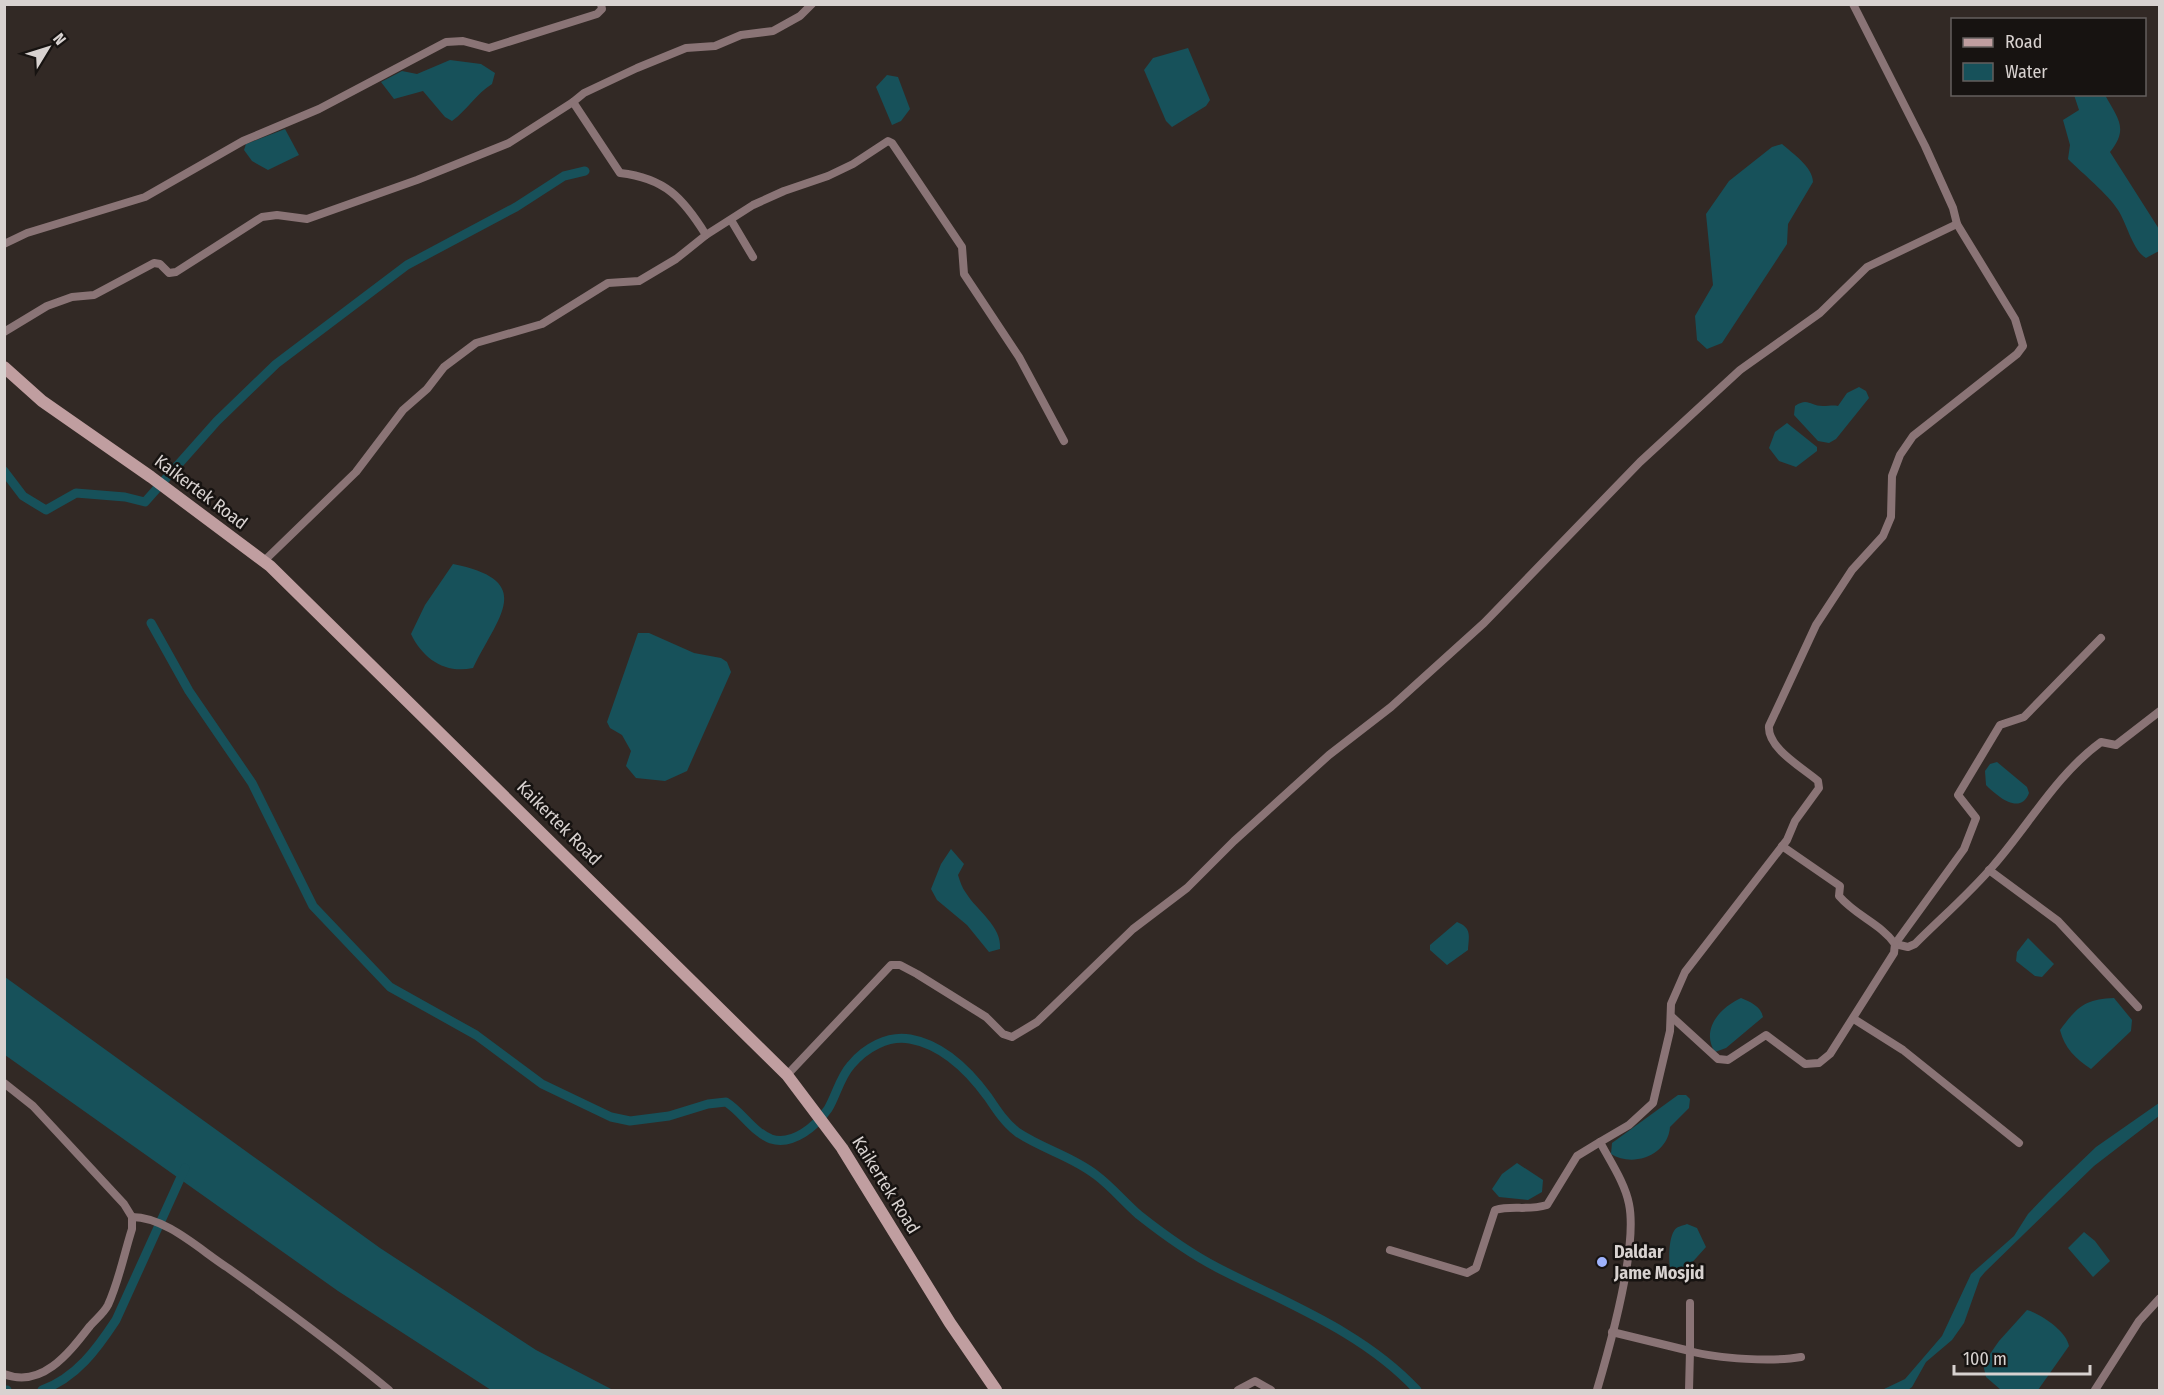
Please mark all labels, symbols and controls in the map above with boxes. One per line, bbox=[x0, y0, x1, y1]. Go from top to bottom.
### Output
north arrow bbox=[18, 18, 78, 78]
legend bbox=[1951, 18, 2146, 96]
text: N bbox=[49, 29, 70, 49]
text: Road bbox=[2005, 31, 2042, 53]
text: Water bbox=[2005, 61, 2048, 83]
street label: Kaikertek Road bbox=[150, 450, 252, 534]
street label: Kaikertek Road bbox=[512, 776, 606, 870]
street label: Kaikertek Road bbox=[847, 1132, 925, 1238]
place label: Daldar Jame Mosjid bbox=[1613, 1241, 1704, 1284]
marker: Daldar Jame Mosjid bbox=[1595, 1255, 1609, 1269]
scale bar bbox=[1954, 1338, 2090, 1376]
text: 100 m bbox=[1963, 1348, 2007, 1370]

